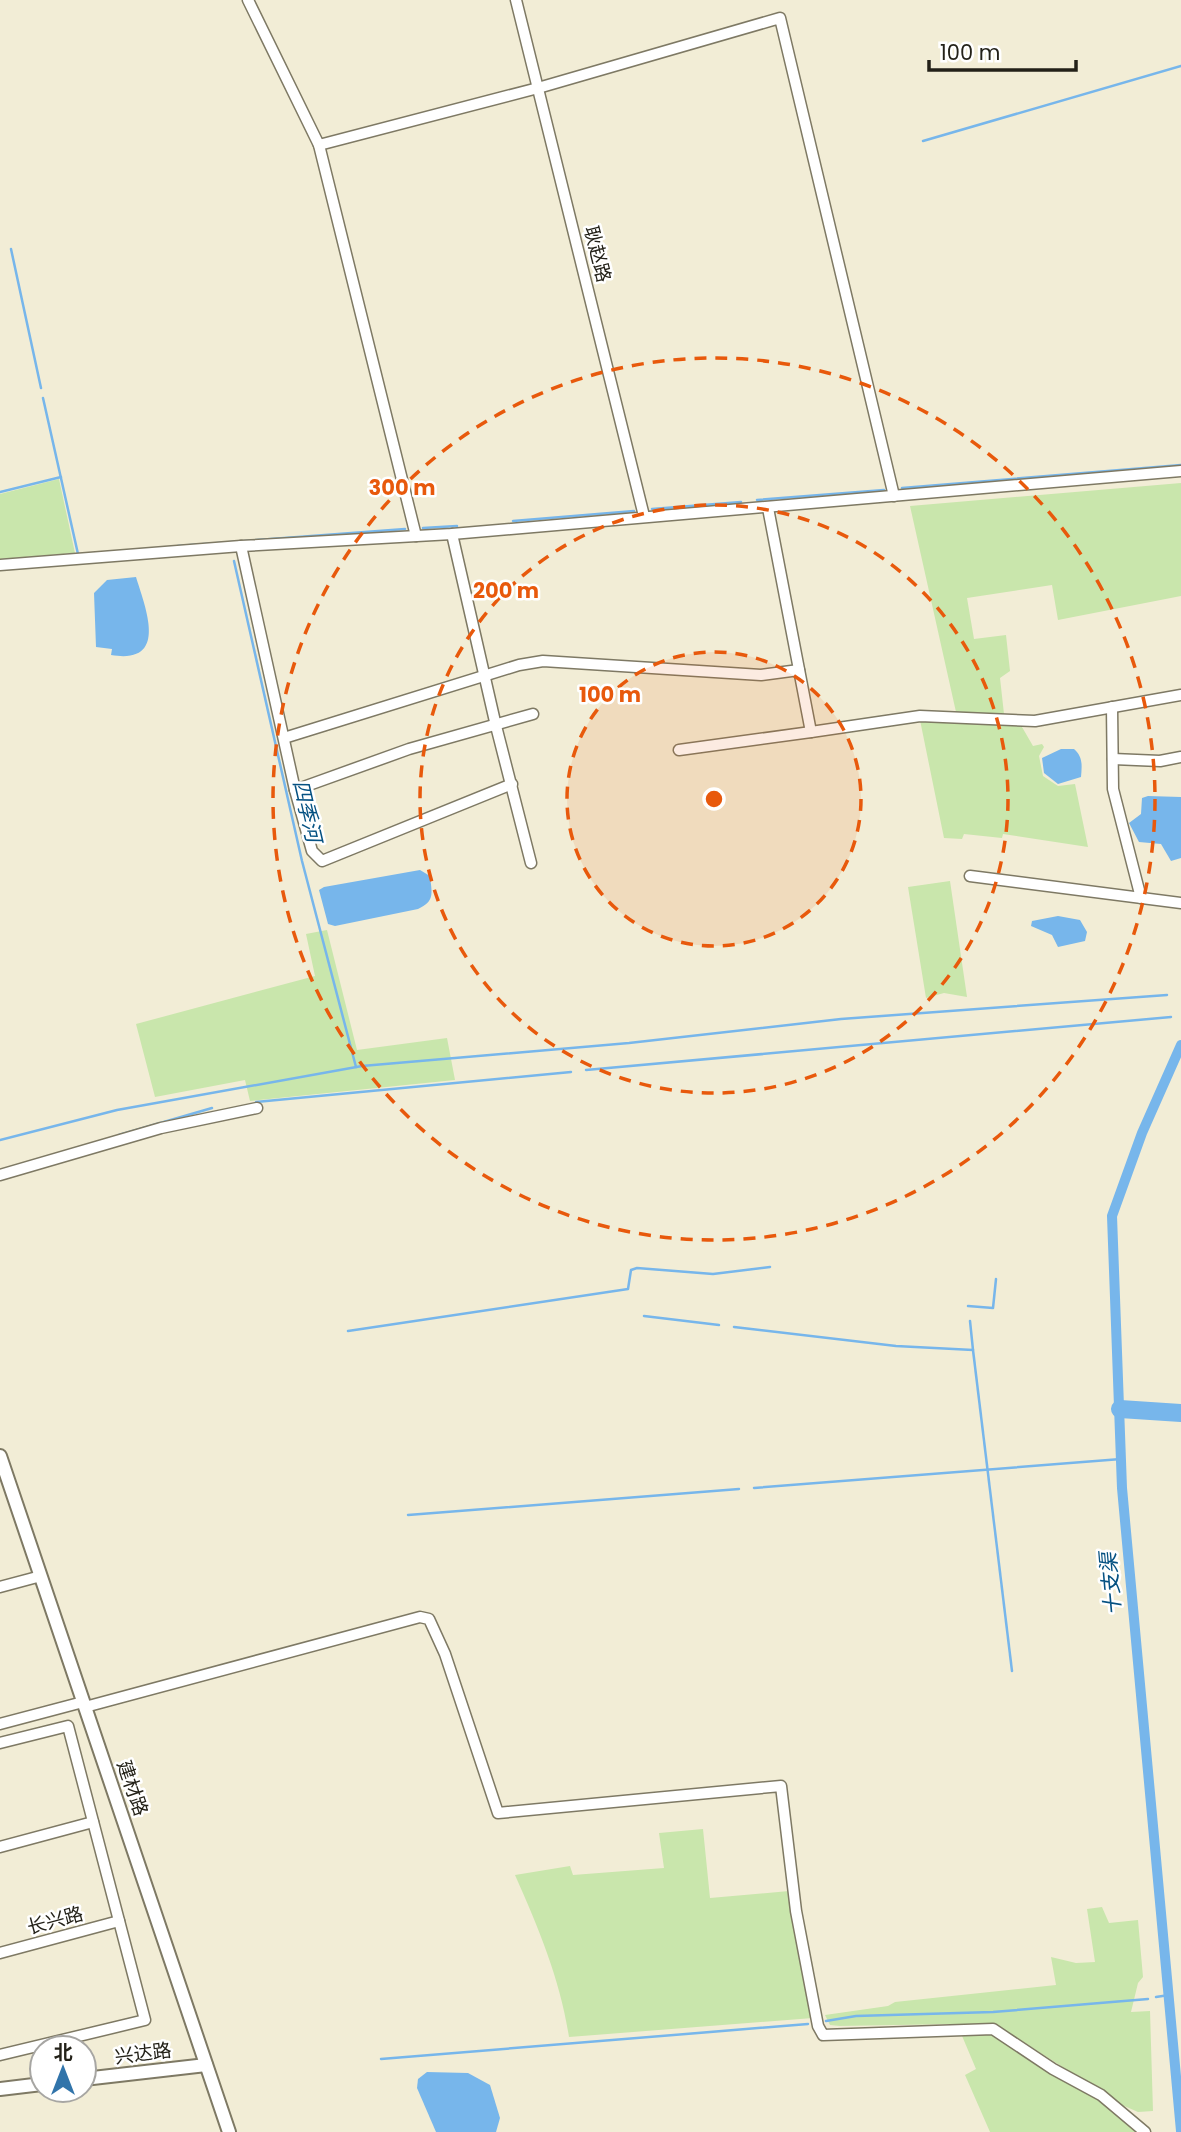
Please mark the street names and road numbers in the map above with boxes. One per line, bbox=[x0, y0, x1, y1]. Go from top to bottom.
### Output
street label: 耿赵路 bbox=[578, 223, 618, 285]
street label: 建材路 bbox=[110, 1757, 155, 1820]
street label: 长兴路 bbox=[24, 1900, 86, 1941]
street label: 兴达路 bbox=[113, 2037, 173, 2070]

